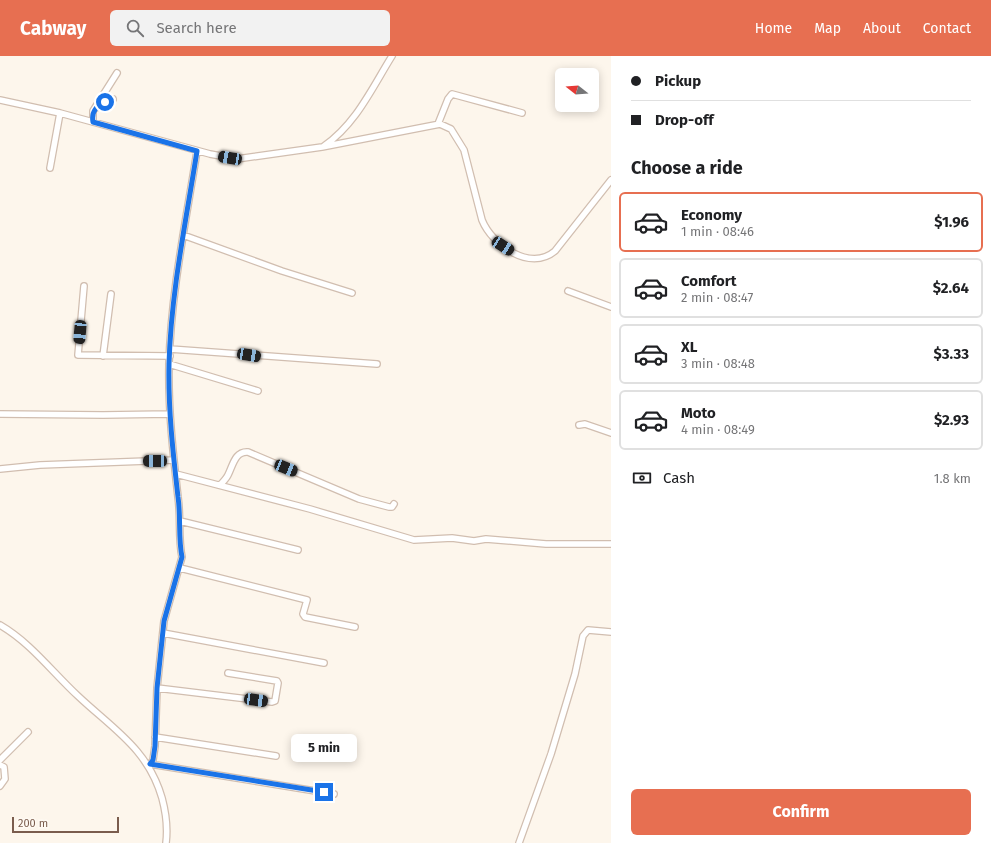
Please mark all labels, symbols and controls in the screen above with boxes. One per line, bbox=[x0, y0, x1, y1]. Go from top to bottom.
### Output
search box bbox=[110, 10, 390, 46]
text: Cabway bbox=[20, 17, 86, 40]
icon: search bbox=[124, 17, 146, 39]
text: Search here bbox=[156, 19, 237, 37]
text: Home bbox=[755, 20, 792, 37]
text: Map bbox=[814, 20, 841, 37]
text: About bbox=[863, 20, 901, 37]
text: Contact bbox=[923, 20, 971, 37]
north arrow bbox=[555, 68, 599, 112]
map controls bbox=[555, 68, 599, 112]
text: Pickup bbox=[655, 72, 701, 90]
route start bbox=[96, 93, 114, 111]
text: Drop-off bbox=[655, 111, 714, 129]
car bbox=[217, 150, 243, 166]
text: Choose a ride bbox=[631, 157, 743, 179]
icon: car bbox=[633, 204, 669, 240]
text: Economy bbox=[681, 206, 742, 224]
text: $1.96 bbox=[934, 213, 969, 231]
text: 1 min · 08:46 bbox=[681, 224, 754, 239]
car bbox=[490, 234, 516, 258]
icon: car bbox=[633, 270, 669, 306]
text: Comfort bbox=[681, 272, 737, 290]
text: $2.64 bbox=[933, 279, 969, 297]
text: 2 min · 08:47 bbox=[681, 290, 753, 305]
car bbox=[73, 320, 87, 344]
icon: car bbox=[633, 336, 669, 372]
text: XL bbox=[681, 338, 697, 356]
text: $3.33 bbox=[934, 345, 969, 363]
car bbox=[236, 347, 262, 363]
text: 3 min · 08:48 bbox=[681, 356, 755, 371]
icon: car bbox=[633, 402, 669, 438]
text: Moto bbox=[681, 404, 716, 422]
text: $2.93 bbox=[934, 411, 969, 429]
text: 4 min · 08:49 bbox=[681, 422, 755, 437]
car bbox=[143, 455, 167, 467]
car bbox=[273, 458, 299, 478]
icon: cash bbox=[631, 467, 653, 489]
text: Cash bbox=[663, 469, 695, 487]
text: 1.8 km bbox=[934, 471, 971, 486]
car bbox=[243, 692, 269, 708]
callout: 5 min bbox=[291, 734, 357, 762]
text: 5 min bbox=[308, 740, 340, 755]
route end bbox=[315, 783, 333, 801]
button: Confirm bbox=[631, 789, 971, 835]
scale bar bbox=[12, 815, 119, 834]
text: 200 m bbox=[18, 817, 48, 830]

